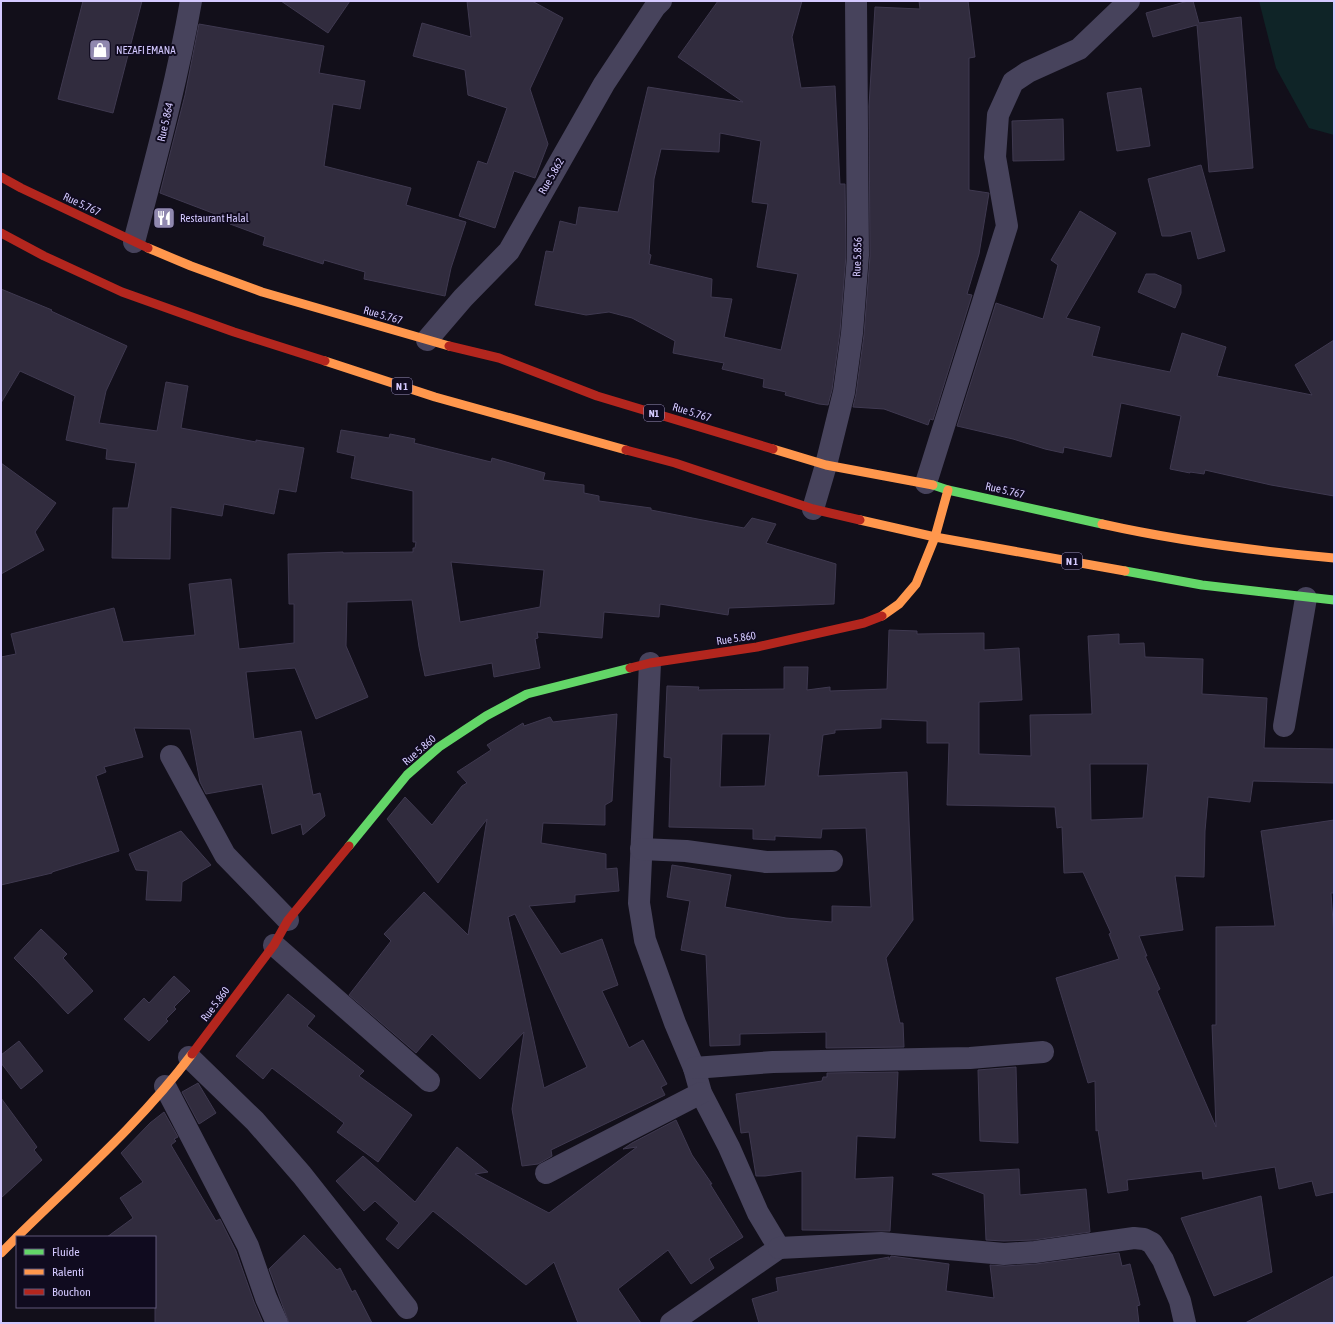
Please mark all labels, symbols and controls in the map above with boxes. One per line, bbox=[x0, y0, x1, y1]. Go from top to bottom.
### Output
shop icon: NEZAFI EMANA bbox=[87, 37, 113, 63]
place label: NEZAFI EMANA bbox=[116, 44, 176, 56]
street label: Rue 5.864 bbox=[155, 101, 175, 143]
street label: Rue 5.862 bbox=[536, 156, 566, 196]
street label: Rue 5.767 bbox=[61, 190, 103, 218]
restaurant icon: Restaurant Halal bbox=[151, 205, 177, 231]
place label: Restaurant Halal bbox=[180, 212, 249, 224]
street label: Rue 5.856 bbox=[850, 237, 864, 277]
street label: Rue 5.767 bbox=[362, 304, 404, 326]
road number: N 1 bbox=[392, 378, 412, 394]
street label: Rue 5.767 bbox=[671, 400, 713, 424]
road number: N1 bbox=[644, 405, 664, 421]
street label: Rue 5.767 bbox=[984, 480, 1026, 500]
road number: N 1 bbox=[1062, 553, 1082, 569]
street label: Rue 5.860 bbox=[715, 629, 757, 647]
street label: Rue 5.860 bbox=[400, 732, 438, 768]
street label: Rue 5.860 bbox=[198, 984, 232, 1024]
legend bbox=[16, 1236, 156, 1308]
text: Fluide bbox=[52, 1245, 80, 1259]
text: Ralenti bbox=[52, 1265, 84, 1279]
text: Bouchon bbox=[52, 1285, 91, 1299]

